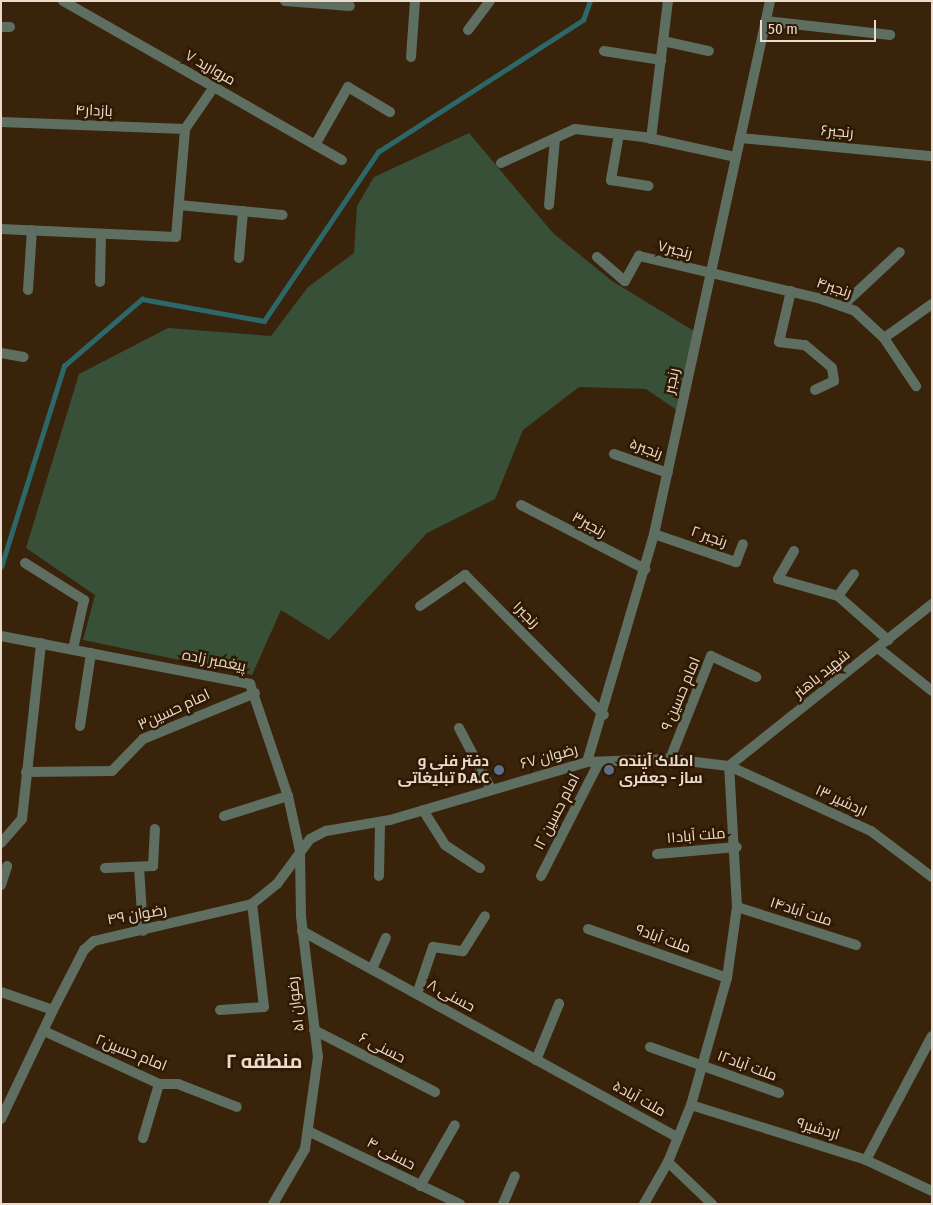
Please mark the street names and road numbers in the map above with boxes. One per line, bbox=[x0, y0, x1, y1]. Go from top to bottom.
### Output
street label: مروارید ۷ bbox=[182, 46, 238, 90]
street label: بازدار۴ bbox=[75, 101, 113, 121]
street label: رنجبر۶ bbox=[820, 122, 854, 142]
street label: رنجبر۷ bbox=[656, 237, 694, 263]
street label: رنجبر۴ bbox=[814, 274, 854, 302]
street label: رنجبر bbox=[661, 366, 683, 396]
street label: رنجبر۵ bbox=[627, 435, 665, 463]
street label: رنجبر۳ bbox=[569, 508, 609, 542]
street label: رنجبر ۲ bbox=[688, 522, 730, 552]
street label: رنجبر۱ bbox=[509, 598, 543, 632]
street label: پیغمبر زاده bbox=[181, 646, 247, 676]
street label: شهید باهنر bbox=[790, 646, 854, 702]
street label: امام حسین ۹ bbox=[657, 654, 705, 734]
street label: امام حسین۳ bbox=[135, 686, 213, 734]
street label: رضوان ۶۷ bbox=[518, 741, 580, 773]
street label: امام حسین ۱۲ bbox=[530, 771, 584, 853]
street label: اردشیر ۱۳ bbox=[812, 781, 870, 821]
street label: ملت آباد۱۱ bbox=[666, 824, 726, 848]
street label: ملت آباد۱۴ bbox=[768, 894, 834, 930]
street label: رضوان ۴۹ bbox=[106, 901, 168, 929]
street label: ملت آباد۹ bbox=[633, 921, 693, 957]
street label: رضوان ۵۱ bbox=[284, 975, 308, 1033]
street label: حسنی ۸ bbox=[424, 976, 478, 1016]
street label: حسنی ۶ bbox=[356, 1029, 408, 1067]
street label: امام حسین۲ bbox=[93, 1031, 169, 1075]
street label: ملت آباد۱۲ bbox=[715, 1047, 779, 1085]
street label: ملت آباد۵ bbox=[609, 1077, 669, 1121]
street label: اردشیر۹ bbox=[794, 1114, 842, 1144]
street label: حسنی ۴ bbox=[364, 1134, 418, 1174]

